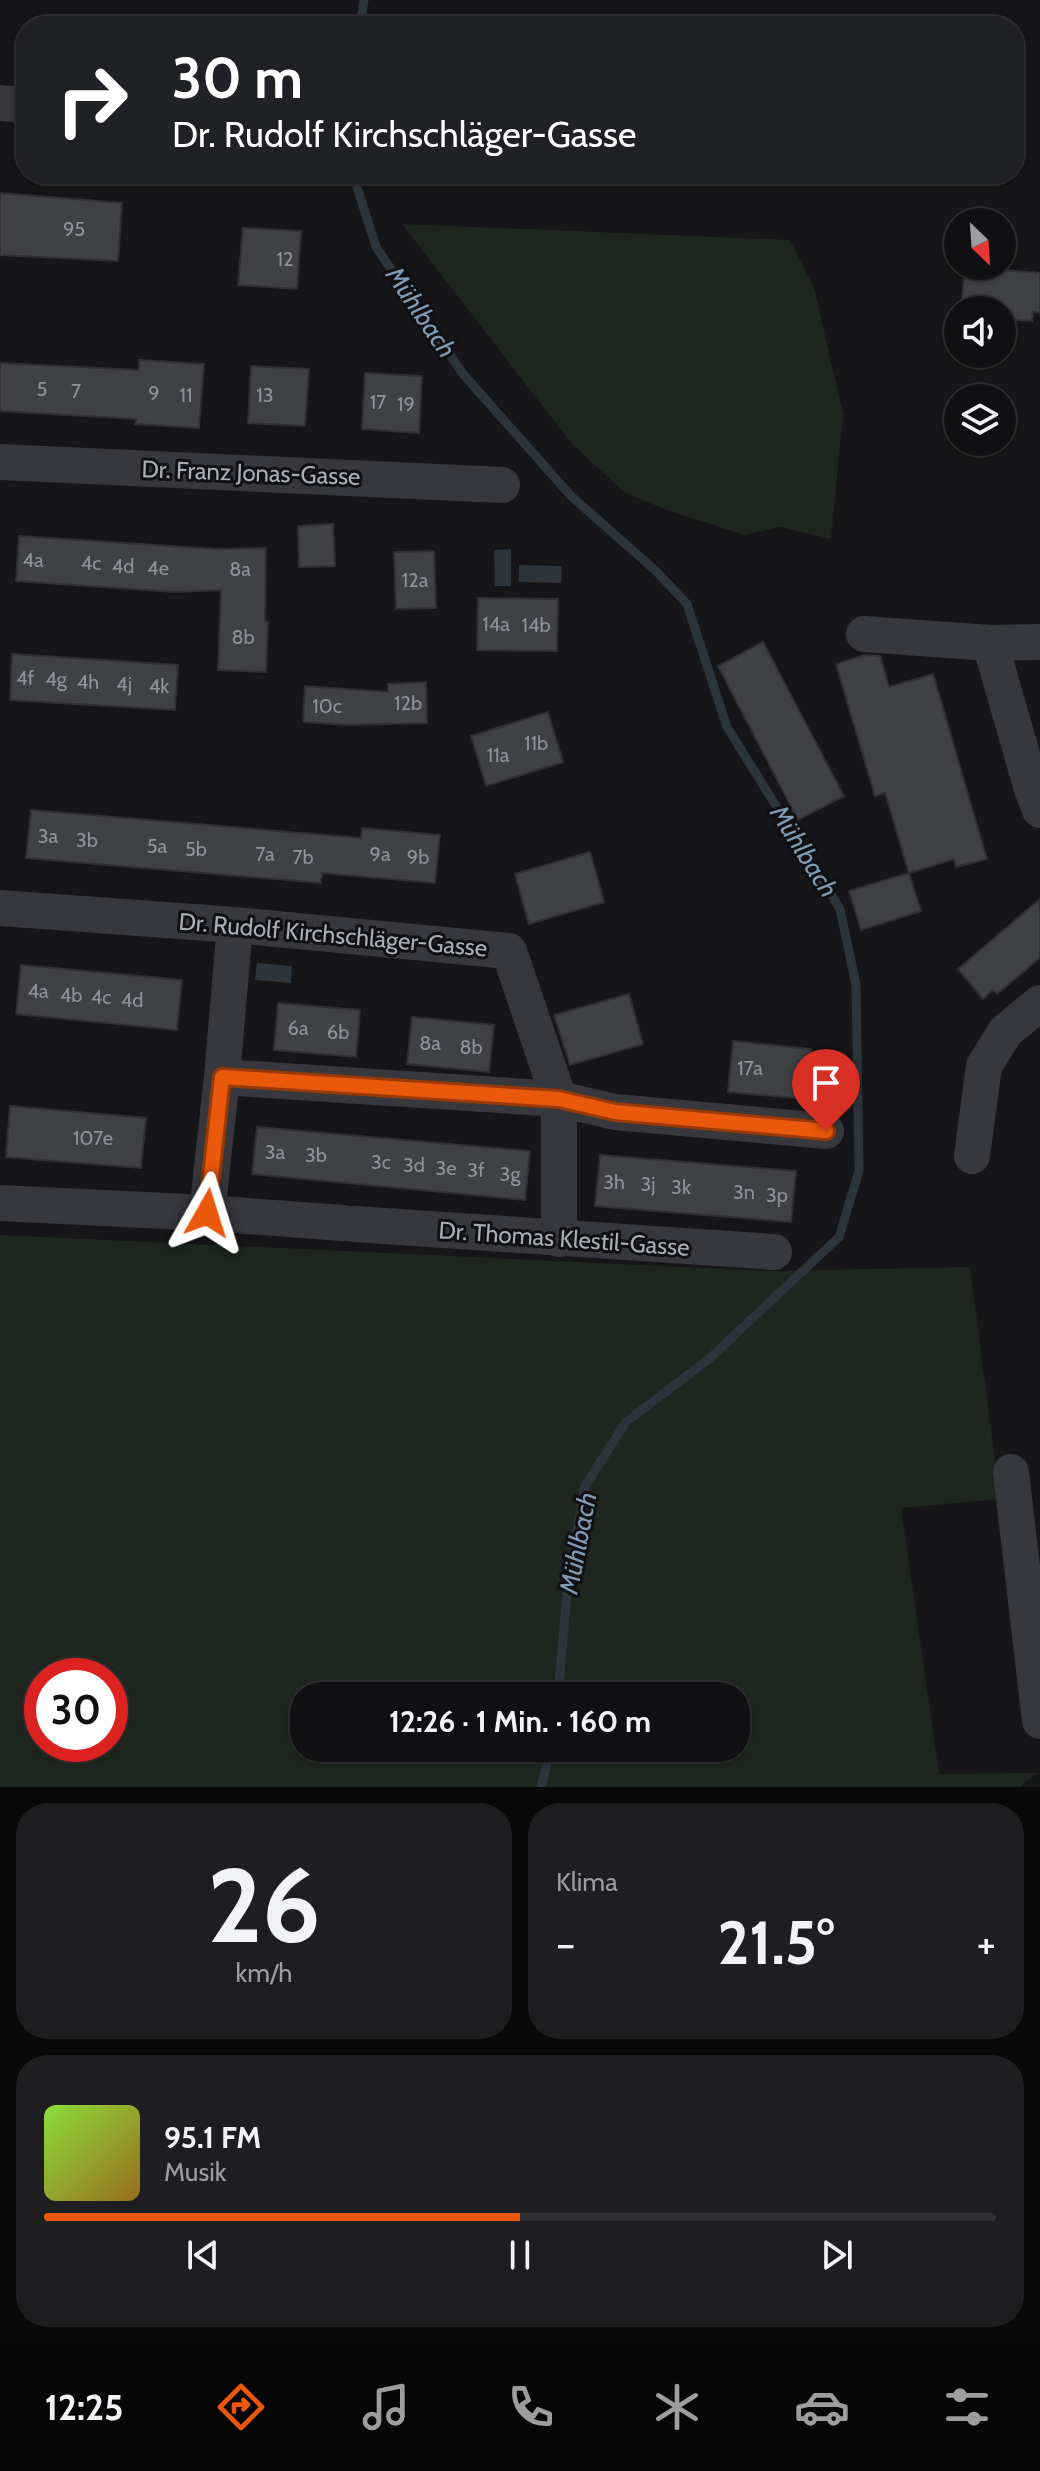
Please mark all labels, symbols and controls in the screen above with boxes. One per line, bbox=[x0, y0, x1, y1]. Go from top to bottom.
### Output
text: 30 m bbox=[172, 44, 303, 112]
icon: right bbox=[40, 48, 144, 152]
text: Dr. Rudolf Kirchschläger-Gasse bbox=[172, 112, 636, 156]
north arrow bbox=[944, 208, 1016, 280]
map controls bbox=[944, 208, 1016, 456]
house number: 95 bbox=[63, 217, 85, 241]
house number: 12 bbox=[277, 247, 294, 271]
water label: Mühlbach bbox=[378, 260, 463, 364]
button: sound bbox=[944, 296, 1016, 368]
house number: 5 bbox=[37, 377, 47, 401]
house number: 7 bbox=[71, 379, 81, 403]
house number: 9 bbox=[148, 381, 160, 405]
house number: 11 bbox=[179, 383, 193, 407]
house number: 13 bbox=[256, 383, 274, 407]
button: layers bbox=[944, 384, 1016, 456]
house number: 17 bbox=[370, 390, 386, 414]
house number: 19 bbox=[397, 392, 415, 416]
street label: Dr. Franz Jonas-Gasse bbox=[141, 454, 361, 491]
house number: 4a bbox=[22, 548, 44, 572]
house number: 4c bbox=[81, 551, 101, 575]
house number: 4d bbox=[112, 554, 134, 578]
house number: 4e bbox=[147, 556, 169, 580]
house number: 8a bbox=[229, 557, 251, 581]
house number: 12a bbox=[402, 568, 429, 592]
house number: 14a bbox=[482, 612, 510, 636]
house number: 14b bbox=[521, 613, 551, 637]
house number: 8b bbox=[231, 625, 255, 649]
house number: 4f bbox=[16, 666, 34, 690]
house number: 4g bbox=[45, 667, 68, 691]
house number: 4h bbox=[77, 670, 99, 694]
house number: 4j bbox=[116, 672, 132, 696]
house number: 4k bbox=[149, 674, 169, 698]
house number: 12b bbox=[394, 691, 422, 715]
house number: 10c bbox=[312, 694, 342, 718]
house number: 11b bbox=[524, 731, 548, 755]
house number: 11a bbox=[487, 743, 510, 767]
water label: Mühlbach bbox=[763, 798, 845, 903]
house number: 3a bbox=[38, 824, 59, 848]
house number: 3b bbox=[76, 828, 98, 852]
house number: 5a bbox=[147, 834, 168, 858]
house number: 5b bbox=[185, 837, 207, 861]
house number: 7a bbox=[256, 842, 275, 866]
house number: 9a bbox=[370, 842, 391, 866]
house number: 7b bbox=[292, 845, 314, 869]
house number: 9b bbox=[407, 845, 429, 869]
street label: Dr. Rudolf Kirchschläger-Gasse bbox=[178, 907, 489, 962]
house number: 4a bbox=[27, 979, 49, 1003]
house number: 4b bbox=[60, 983, 82, 1007]
house number: 4c bbox=[91, 985, 111, 1009]
house number: 4d bbox=[121, 988, 143, 1012]
house number: 6a bbox=[288, 1016, 309, 1040]
house number: 6b bbox=[327, 1020, 349, 1044]
house number: 8a bbox=[419, 1031, 441, 1055]
house number: 8b bbox=[459, 1035, 483, 1059]
pin bbox=[792, 1049, 860, 1131]
house number: 17a bbox=[737, 1056, 763, 1080]
icon: arrive bbox=[804, 1061, 848, 1105]
house number: 107e bbox=[73, 1126, 113, 1150]
house number: 3a bbox=[265, 1140, 286, 1164]
house number: 3b bbox=[305, 1143, 327, 1167]
house number: 3c bbox=[371, 1150, 391, 1174]
house number: 3d bbox=[403, 1153, 425, 1177]
house number: 3e bbox=[435, 1156, 457, 1180]
house number: 3f bbox=[467, 1158, 485, 1182]
house number: 3g bbox=[500, 1162, 521, 1186]
house number: 3h bbox=[603, 1170, 625, 1194]
position arrow bbox=[165, 1171, 249, 1255]
house number: 3j bbox=[640, 1172, 656, 1196]
house number: 3k bbox=[671, 1175, 691, 1199]
house number: 3n bbox=[733, 1180, 755, 1204]
house number: 3p bbox=[766, 1183, 788, 1207]
street label: Dr. Thomas Klestil-Gasse bbox=[438, 1215, 690, 1262]
water label: Mühlbach bbox=[552, 1490, 604, 1597]
speed limit sign: 30 bbox=[24, 1658, 128, 1762]
text: 12:26 · 1 Min. · 160 m bbox=[389, 1703, 651, 1740]
text: 26 bbox=[207, 1842, 321, 1968]
text: Klima bbox=[556, 1866, 618, 1898]
text: 21.5° bbox=[718, 1906, 834, 1979]
text: − bbox=[556, 1917, 575, 1970]
text: + bbox=[977, 1917, 996, 1970]
text: km/h bbox=[236, 1957, 292, 1989]
text: 95.1 FM bbox=[164, 2119, 261, 2156]
text: Musik bbox=[164, 2156, 226, 2188]
icon: previous bbox=[181, 2233, 225, 2277]
icon: pause bbox=[498, 2233, 542, 2277]
icon: next bbox=[815, 2233, 859, 2277]
icon: directions bbox=[213, 2379, 269, 2435]
icon: music bbox=[358, 2379, 414, 2435]
icon: phone bbox=[503, 2379, 559, 2435]
icon: climate bbox=[649, 2379, 705, 2435]
icon: car bbox=[794, 2379, 850, 2435]
icon: filters bbox=[939, 2379, 995, 2435]
text: 12:25 bbox=[45, 2385, 123, 2429]

